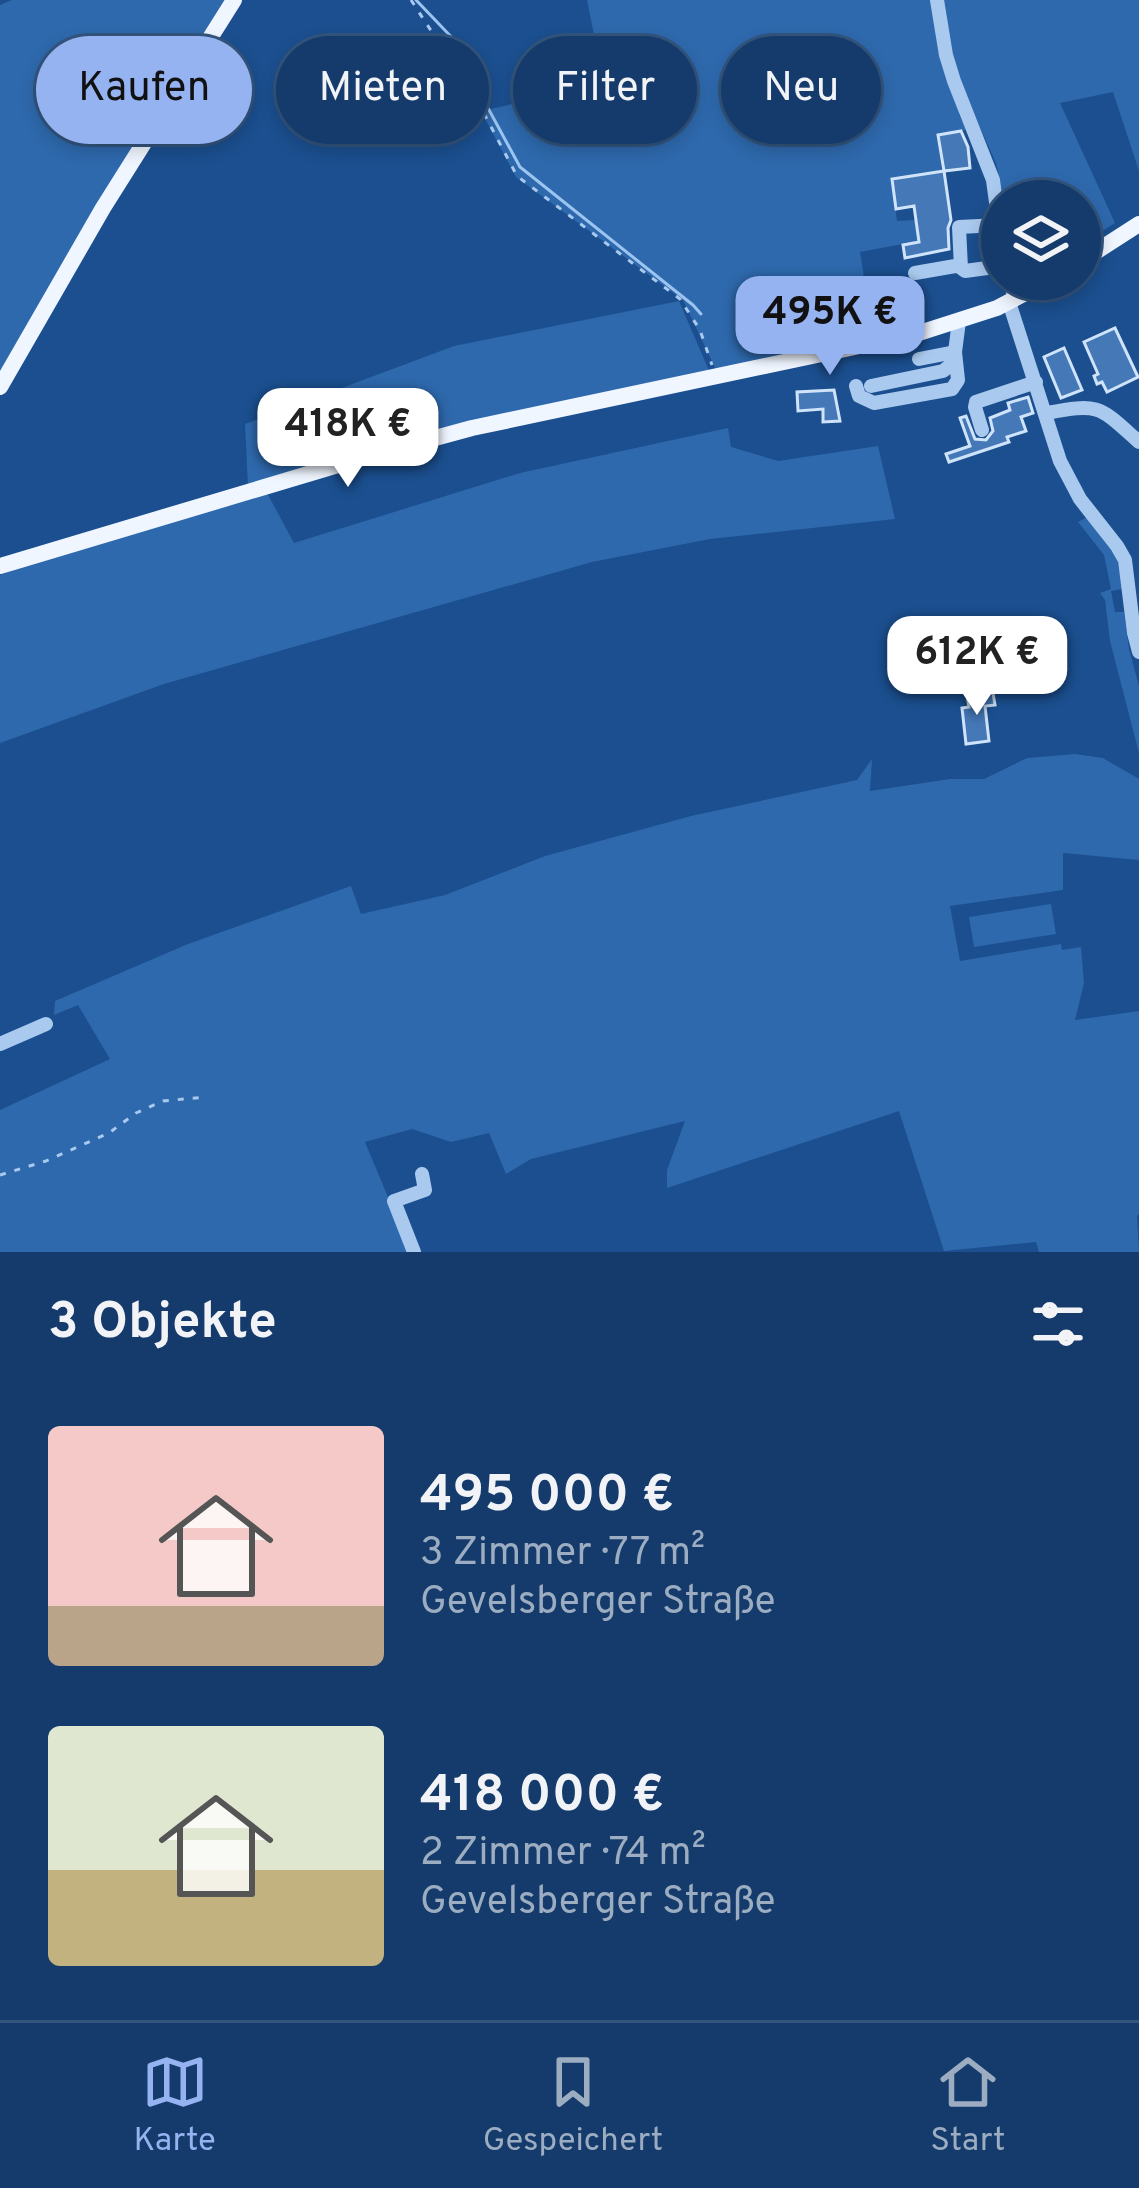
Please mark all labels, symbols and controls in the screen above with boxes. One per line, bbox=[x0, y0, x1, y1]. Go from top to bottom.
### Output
chip: Kaufen bbox=[36, 36, 252, 144]
chip: Mieten bbox=[276, 36, 489, 144]
chip: Filter bbox=[513, 36, 697, 144]
chip: Neu bbox=[721, 36, 881, 144]
map controls bbox=[981, 180, 1101, 300]
button: layers bbox=[981, 180, 1101, 300]
pin: 495K € bbox=[732, 276, 928, 378]
text: 495K € bbox=[762, 290, 898, 339]
pin: 418K € bbox=[250, 388, 446, 490]
text: 418K € bbox=[284, 402, 412, 451]
pin: 612K € bbox=[879, 616, 1075, 718]
text: 612K € bbox=[914, 630, 1040, 679]
icon: filters bbox=[1025, 1291, 1091, 1357]
text: 3 Objekte bbox=[48, 1292, 277, 1357]
text: 495 000 € bbox=[420, 1465, 674, 1530]
icon: home bbox=[144, 1474, 288, 1618]
text: 3 Zimmer · 77 m² bbox=[420, 1530, 705, 1579]
text: Gevelsberger Straße bbox=[420, 1579, 775, 1628]
text: 418 000 € bbox=[420, 1765, 664, 1830]
icon: home bbox=[144, 1774, 288, 1918]
text: 2 Zimmer · 74 m² bbox=[420, 1830, 706, 1879]
text: Gevelsberger Straße bbox=[420, 1879, 775, 1928]
tab: Karte bbox=[134, 2049, 216, 2163]
tab: Gespeichert bbox=[483, 2049, 663, 2163]
tab: Start bbox=[930, 2049, 1005, 2163]

